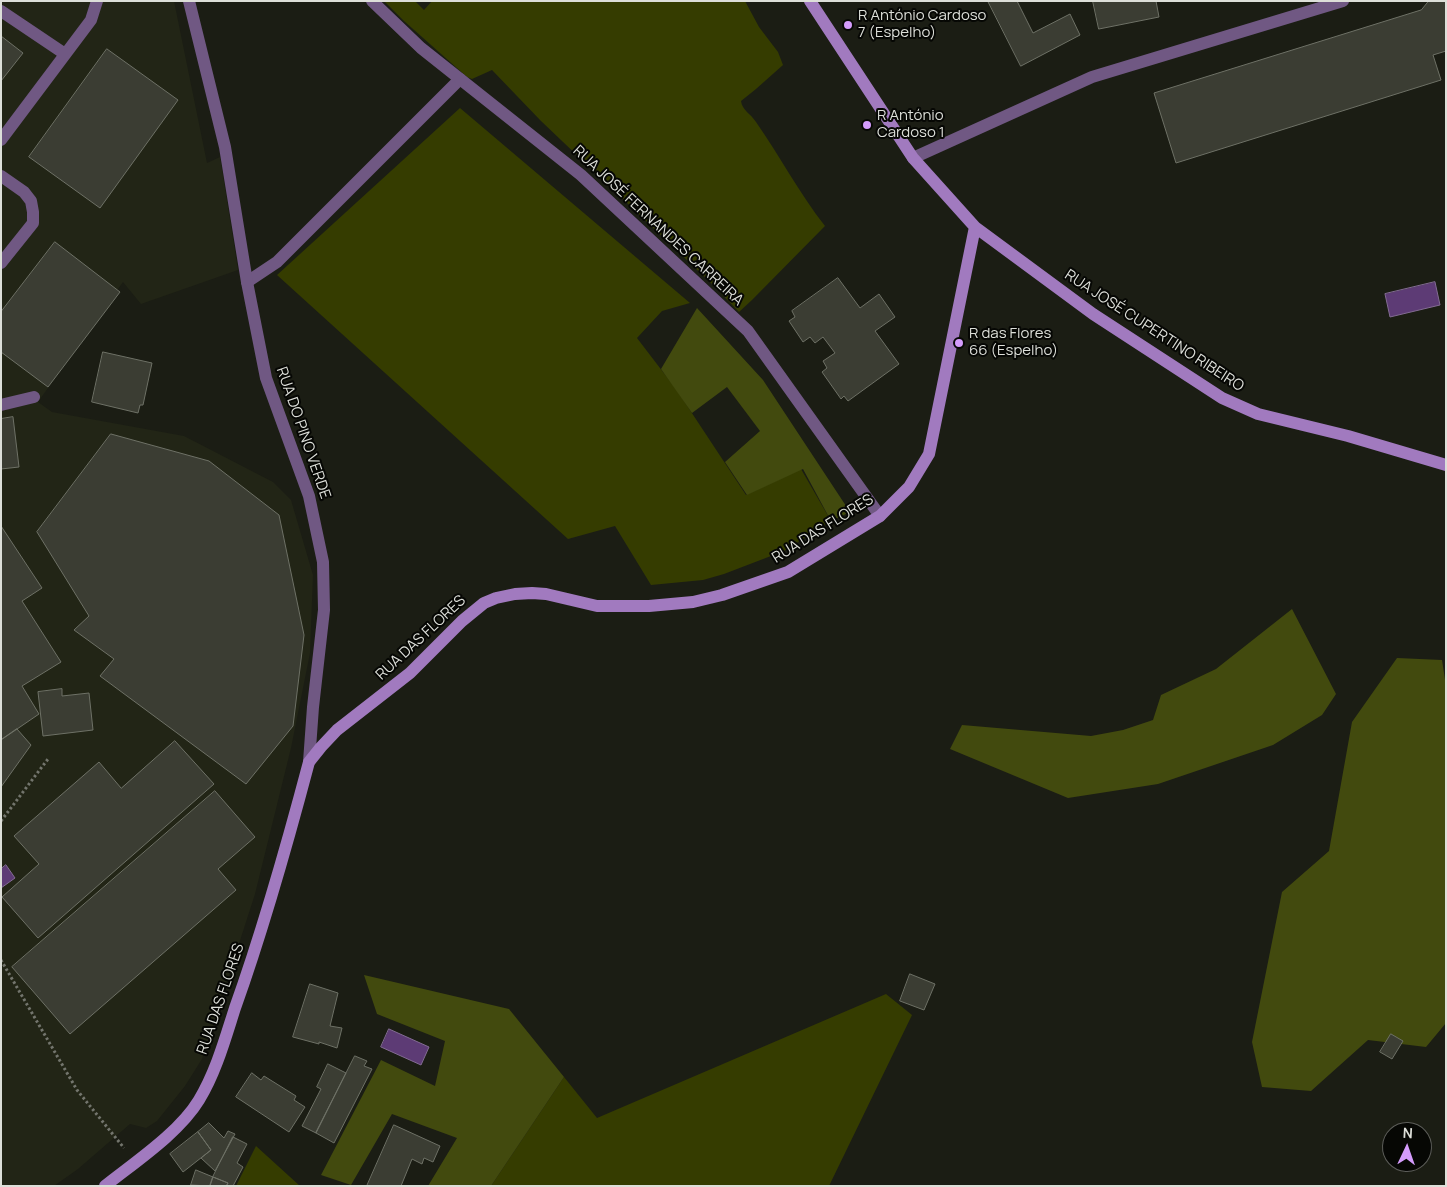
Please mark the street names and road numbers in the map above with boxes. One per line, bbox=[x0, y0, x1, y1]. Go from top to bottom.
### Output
street label: RUA JOSÉ FERNANDES CARREIRA bbox=[569, 142, 747, 310]
street label: RUA JOSÉ CUPERTINO RIBEIRO bbox=[1061, 266, 1247, 396]
street label: RUA DO PINO VERDE bbox=[272, 365, 334, 501]
street label: RUA DAS FLORES bbox=[769, 491, 877, 567]
street label: RUA DAS FLORES bbox=[372, 592, 470, 684]
street label: RUA DAS FLORES bbox=[194, 941, 248, 1057]

